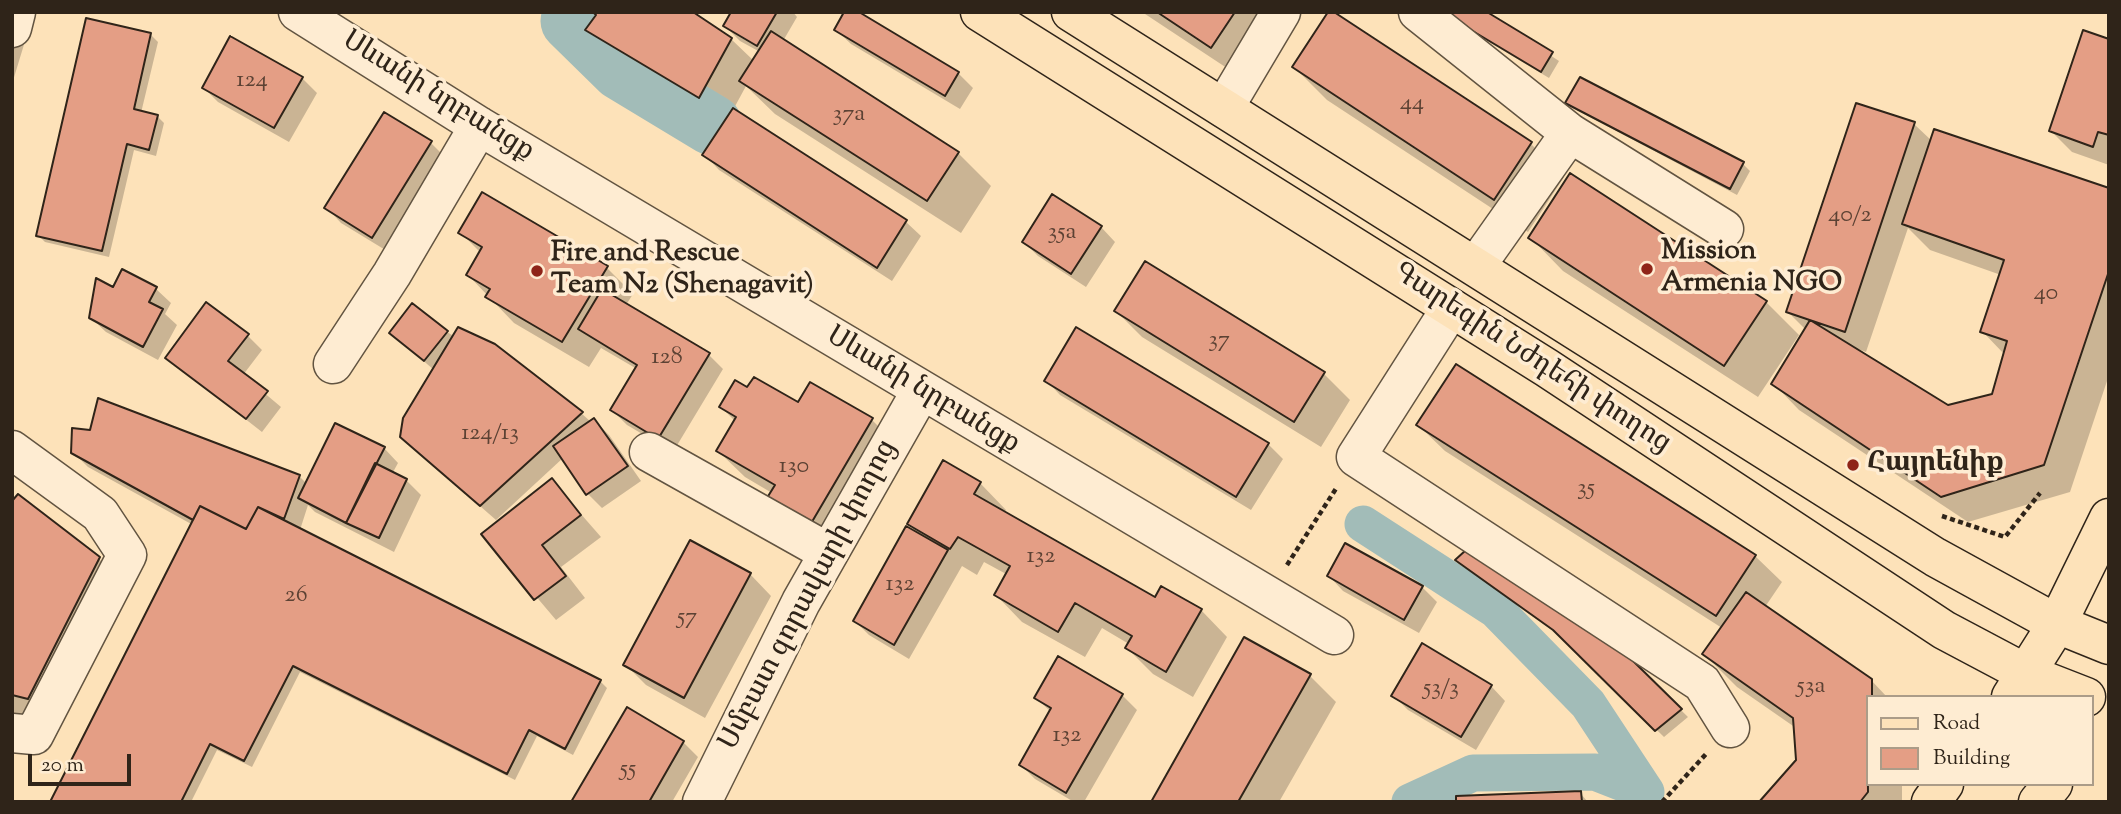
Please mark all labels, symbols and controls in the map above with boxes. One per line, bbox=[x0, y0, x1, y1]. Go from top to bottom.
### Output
street label: Սևանի նրբանցք bbox=[335, 26, 539, 170]
house number: 124 bbox=[236, 68, 268, 96]
house number: 44 bbox=[1400, 91, 1424, 119]
house number: 37a bbox=[833, 102, 865, 130]
house number: 40/2 bbox=[1828, 203, 1872, 231]
house number: 35a bbox=[1048, 220, 1076, 248]
place label: Mission Armenia NGO bbox=[1661, 236, 1842, 302]
place label: Fire and Rescue Team N2 (Shenagavit) bbox=[551, 238, 814, 304]
street label: Գարեգին Նժդեհի փողոց bbox=[1386, 258, 1676, 462]
marker: Mission Armenia NGO bbox=[1639, 261, 1655, 277]
marker: Fire and Rescue Team N2 (Shenagavit) bbox=[529, 263, 545, 279]
house number: 40 bbox=[2034, 281, 2058, 309]
street label: Սևանի նրբանցք bbox=[819, 321, 1025, 463]
house number: 37 bbox=[1208, 328, 1230, 356]
house number: 128 bbox=[651, 345, 683, 373]
house number: 124/13 bbox=[461, 421, 519, 449]
street label: Սմբատ զորավարի փողոց bbox=[714, 435, 906, 757]
place label: Հայրենիք bbox=[1867, 448, 2004, 482]
house number: 130 bbox=[779, 454, 809, 482]
marker: Հայրենիք bbox=[1845, 457, 1861, 473]
house number: 35 bbox=[1577, 476, 1595, 504]
house number: 132 bbox=[1026, 544, 1056, 572]
house number: 132 bbox=[885, 572, 915, 600]
house number: 26 bbox=[284, 583, 308, 611]
house number: 57 bbox=[677, 605, 697, 633]
house number: 53a bbox=[1797, 674, 1825, 702]
house number: 53/3 bbox=[1423, 676, 1459, 704]
legend bbox=[1866, 695, 2093, 786]
text: Road bbox=[1933, 709, 1980, 739]
house number: 132 bbox=[1052, 723, 1082, 751]
scale bar bbox=[32, 740, 135, 784]
text: Building bbox=[1933, 744, 2010, 774]
text: 20 m bbox=[41, 751, 84, 781]
house number: 55 bbox=[620, 757, 636, 785]

